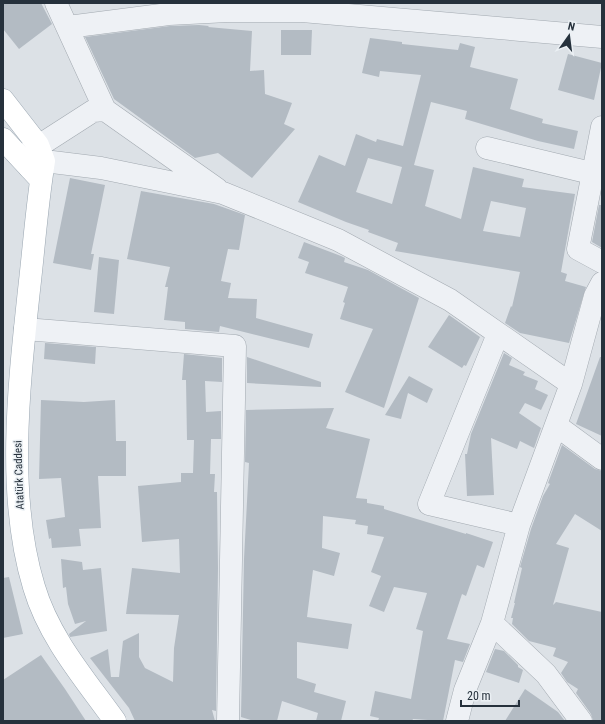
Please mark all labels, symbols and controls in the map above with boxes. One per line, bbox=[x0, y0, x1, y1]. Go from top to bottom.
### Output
north arrow bbox=[549, 16, 589, 56]
text: N bbox=[566, 20, 576, 34]
street label: Atatürk Caddesi bbox=[11, 440, 27, 510]
scale bar bbox=[461, 682, 519, 708]
text: 20 m bbox=[467, 689, 491, 703]

